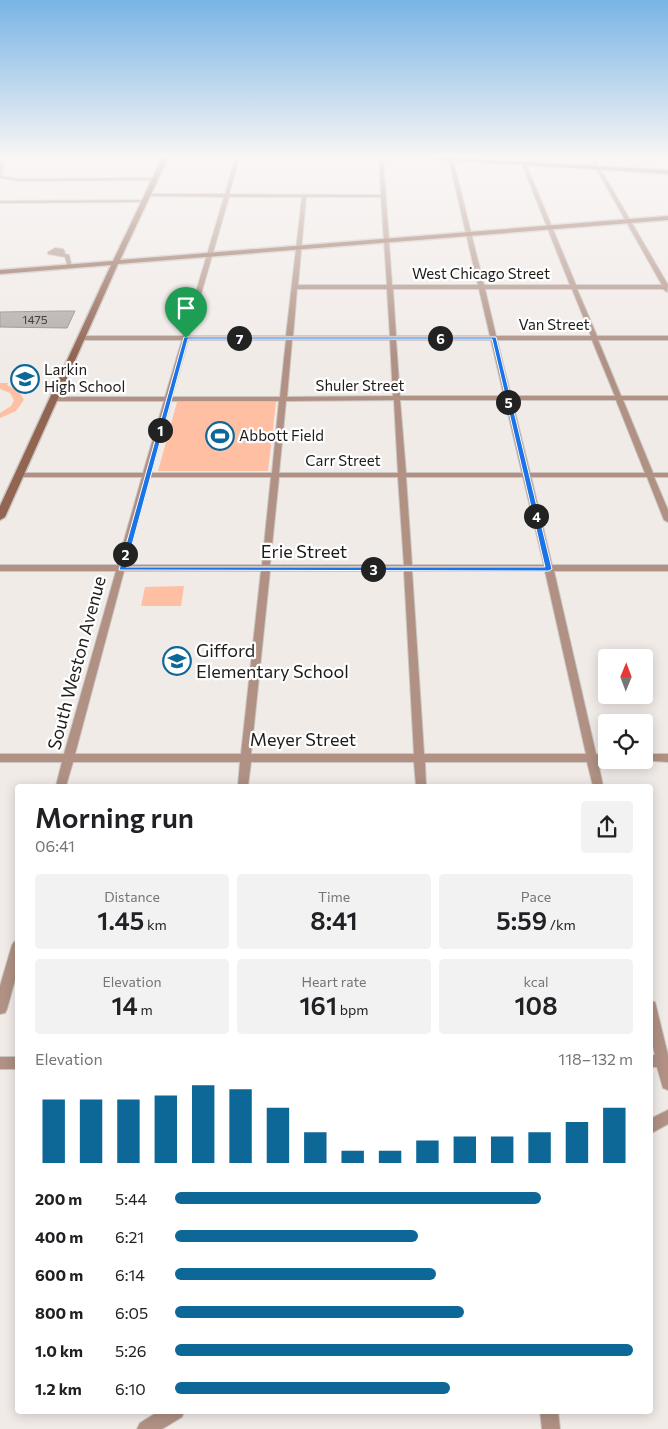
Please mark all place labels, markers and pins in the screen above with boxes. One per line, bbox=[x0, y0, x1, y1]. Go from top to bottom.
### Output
pin bbox=[165, 287, 207, 338]
pin: 7 bbox=[226, 326, 252, 350]
pin: 6 bbox=[428, 326, 452, 350]
place label: Larkin High School bbox=[44, 360, 125, 395]
school or university icon: Larkin High School bbox=[10, 364, 40, 394]
pin: 5 bbox=[496, 390, 520, 414]
pin: 1 bbox=[148, 418, 172, 442]
sports icon: Abbott Field bbox=[205, 421, 235, 451]
place label: Abbott Field bbox=[239, 426, 324, 444]
pin: 4 bbox=[524, 504, 548, 528]
pin: 2 bbox=[112, 542, 138, 566]
pin: 3 bbox=[360, 556, 386, 582]
place label: Gifford Elementary School bbox=[196, 639, 349, 682]
school or university icon: Gifford Elementary School bbox=[162, 646, 192, 676]

